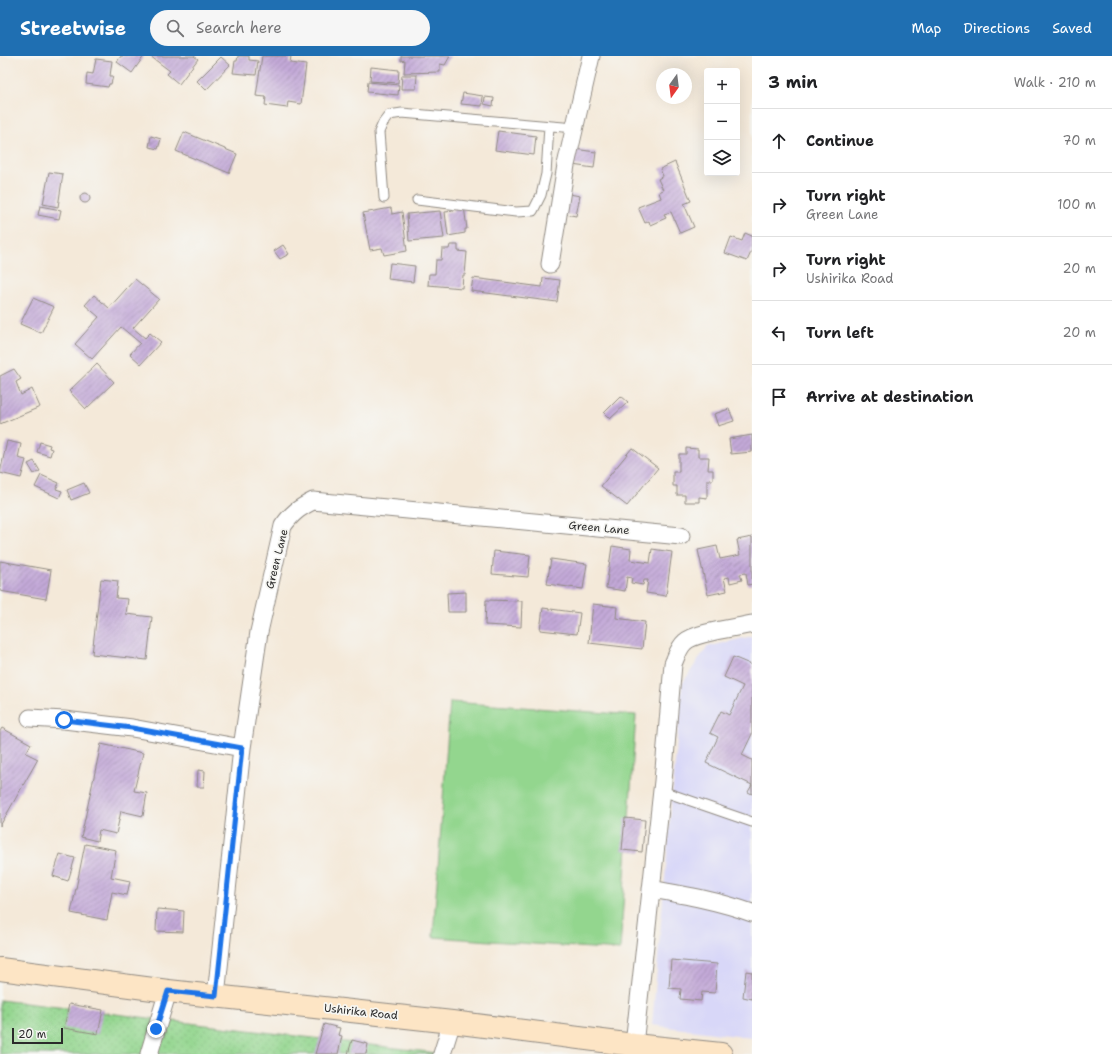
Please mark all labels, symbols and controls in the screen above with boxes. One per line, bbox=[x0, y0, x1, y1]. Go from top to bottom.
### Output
search box bbox=[150, 10, 430, 46]
text: Streetwise bbox=[20, 16, 126, 41]
icon: search bbox=[164, 17, 186, 39]
text: Search here bbox=[196, 18, 282, 38]
text: Map bbox=[912, 19, 942, 37]
text: Directions bbox=[964, 19, 1030, 37]
text: Saved bbox=[1052, 19, 1092, 37]
north arrow bbox=[656, 68, 692, 104]
map controls bbox=[704, 68, 740, 176]
button: + bbox=[704, 68, 740, 104]
text: 3 min bbox=[768, 71, 818, 93]
text: Walk · 210 m bbox=[1014, 74, 1096, 91]
button: − bbox=[704, 104, 740, 140]
icon: ahead bbox=[768, 130, 790, 152]
text: Continue bbox=[806, 131, 874, 151]
text: 70 m bbox=[1062, 132, 1096, 149]
button: layers bbox=[704, 140, 740, 176]
text: Turn right bbox=[806, 186, 886, 206]
icon: right bbox=[768, 194, 790, 216]
text: 100 m bbox=[1057, 196, 1096, 213]
text: Green Lane bbox=[806, 206, 878, 223]
text: Turn right bbox=[806, 250, 886, 270]
icon: right bbox=[768, 258, 790, 280]
text: 20 m bbox=[1063, 260, 1096, 277]
text: Ushirika Road bbox=[806, 270, 894, 287]
icon: left bbox=[768, 322, 790, 344]
text: Turn left bbox=[806, 323, 874, 343]
text: 20 m bbox=[1063, 324, 1096, 341]
icon: arrive bbox=[768, 386, 790, 408]
text: Arrive at destination bbox=[806, 387, 974, 407]
street label: Green Lane bbox=[568, 518, 630, 538]
street label: Green Lane bbox=[262, 527, 292, 591]
route start bbox=[55, 711, 73, 729]
street label: Ushirika Road bbox=[323, 1001, 399, 1023]
route end bbox=[147, 1020, 165, 1038]
scale bar bbox=[12, 1026, 63, 1045]
text: 20 m bbox=[18, 1027, 46, 1042]

